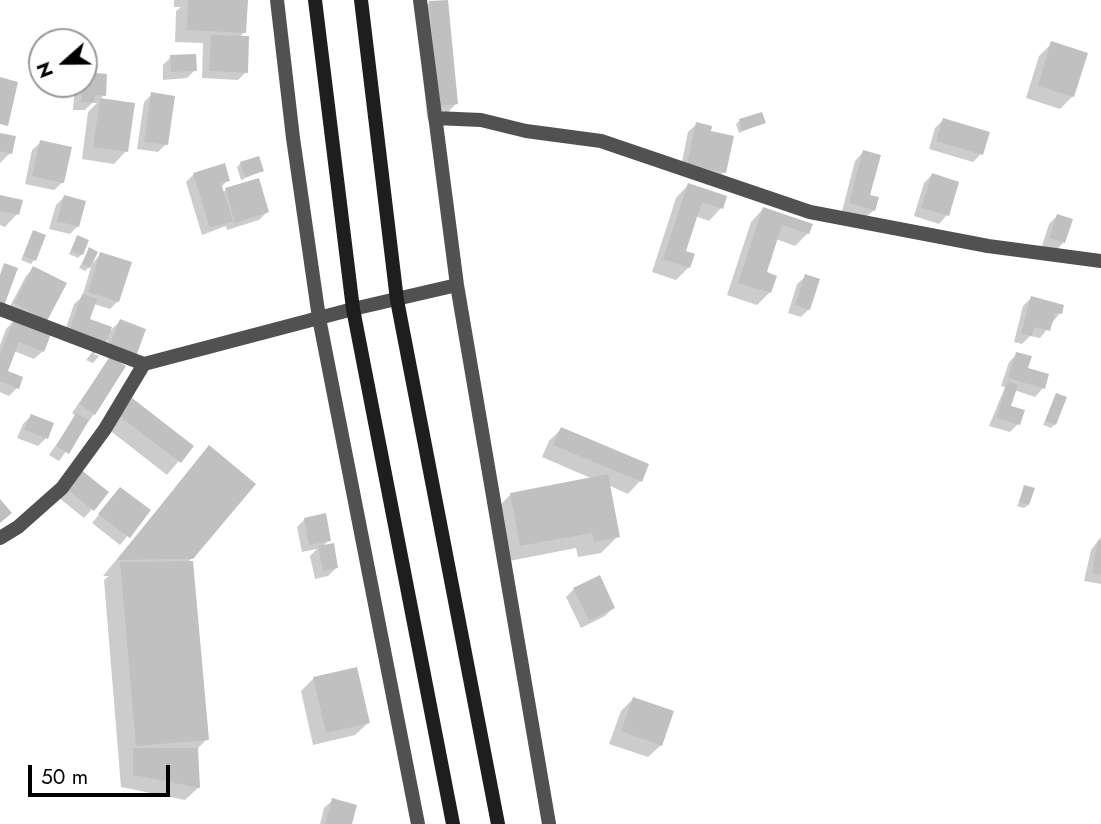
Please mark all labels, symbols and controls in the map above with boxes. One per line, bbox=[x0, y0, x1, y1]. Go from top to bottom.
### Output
north arrow bbox=[28, 28, 98, 98]
text: N bbox=[29, 58, 60, 82]
scale bar bbox=[32, 750, 173, 794]
text: 50 m bbox=[41, 762, 88, 792]

